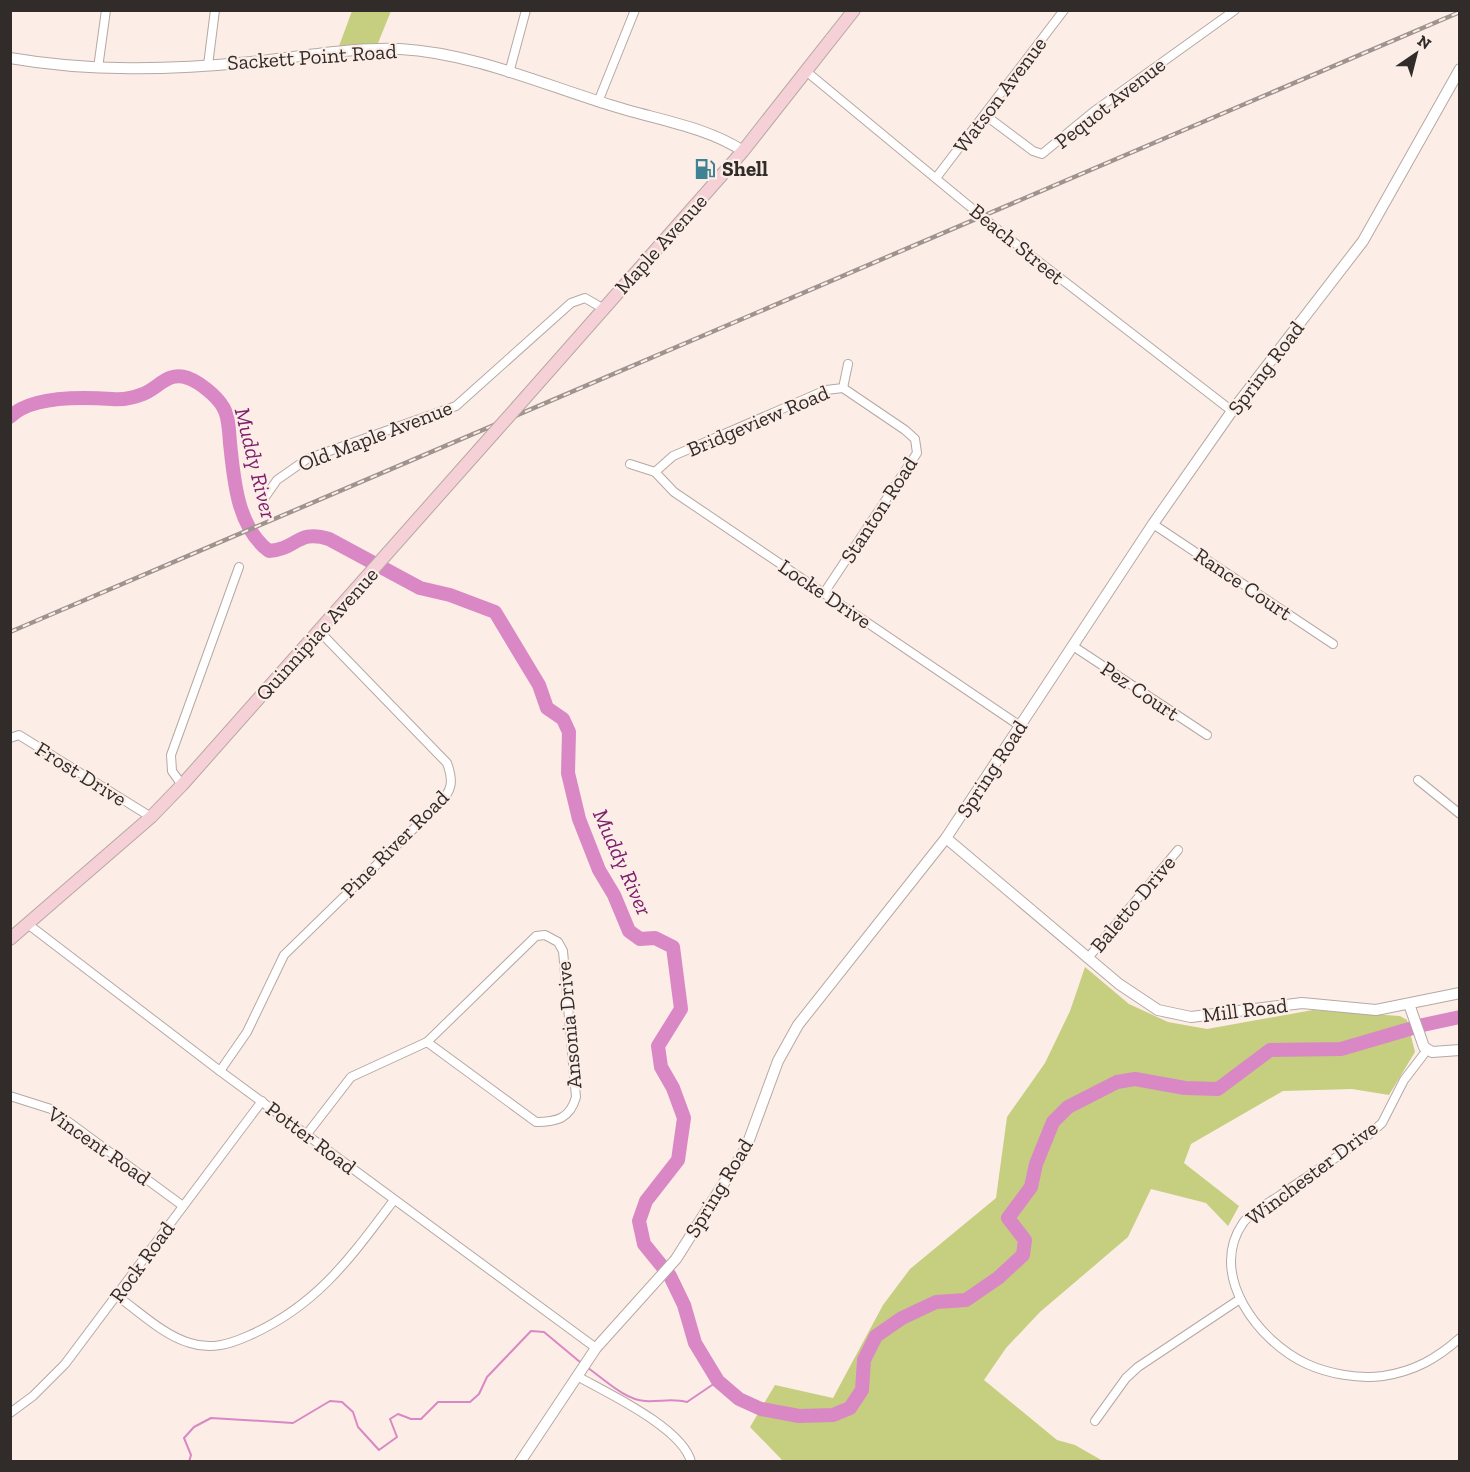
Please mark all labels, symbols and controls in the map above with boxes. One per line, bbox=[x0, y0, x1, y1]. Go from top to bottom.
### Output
north arrow bbox=[1386, 24, 1446, 84]
street label: Watson Avenue bbox=[948, 31, 1052, 158]
text: N bbox=[1414, 31, 1435, 53]
street label: Sackett Point Road bbox=[226, 38, 398, 75]
street label: Pequot Avenue bbox=[1049, 52, 1170, 154]
place label: Shell bbox=[722, 156, 768, 181]
fuel station icon: Shell bbox=[693, 157, 717, 181]
street label: Maple Avenue bbox=[609, 188, 712, 299]
street label: Beach Street bbox=[965, 198, 1070, 289]
street label: Spring Road bbox=[1222, 316, 1309, 420]
street label: Bridgeview Road bbox=[683, 379, 833, 462]
street label: Old Maple Avenue bbox=[294, 395, 456, 476]
water label: Muddy River bbox=[229, 405, 282, 522]
street label: Stanton Road bbox=[835, 452, 922, 568]
street label: Rance Court bbox=[1190, 542, 1297, 625]
street label: Locke Drive bbox=[774, 553, 877, 634]
street label: Quinnipiac Avenue bbox=[250, 562, 383, 706]
street label: Pez Court bbox=[1097, 655, 1184, 726]
street label: Spring Road bbox=[951, 715, 1033, 822]
street label: Frost Drive bbox=[31, 736, 131, 811]
street label: Pine River Road bbox=[336, 784, 454, 903]
water label: Muddy River bbox=[587, 805, 658, 920]
street label: Baletto Drive bbox=[1085, 850, 1180, 957]
street label: Ansonia Drive bbox=[550, 960, 587, 1090]
street label: Mill Road bbox=[1201, 992, 1289, 1027]
street label: Potter Road bbox=[261, 1096, 362, 1180]
street label: Vincent Road bbox=[42, 1100, 156, 1191]
street label: Winchester Drive bbox=[1241, 1115, 1382, 1230]
street label: Spring Road bbox=[679, 1133, 758, 1242]
street label: Rock Road bbox=[104, 1216, 180, 1307]

